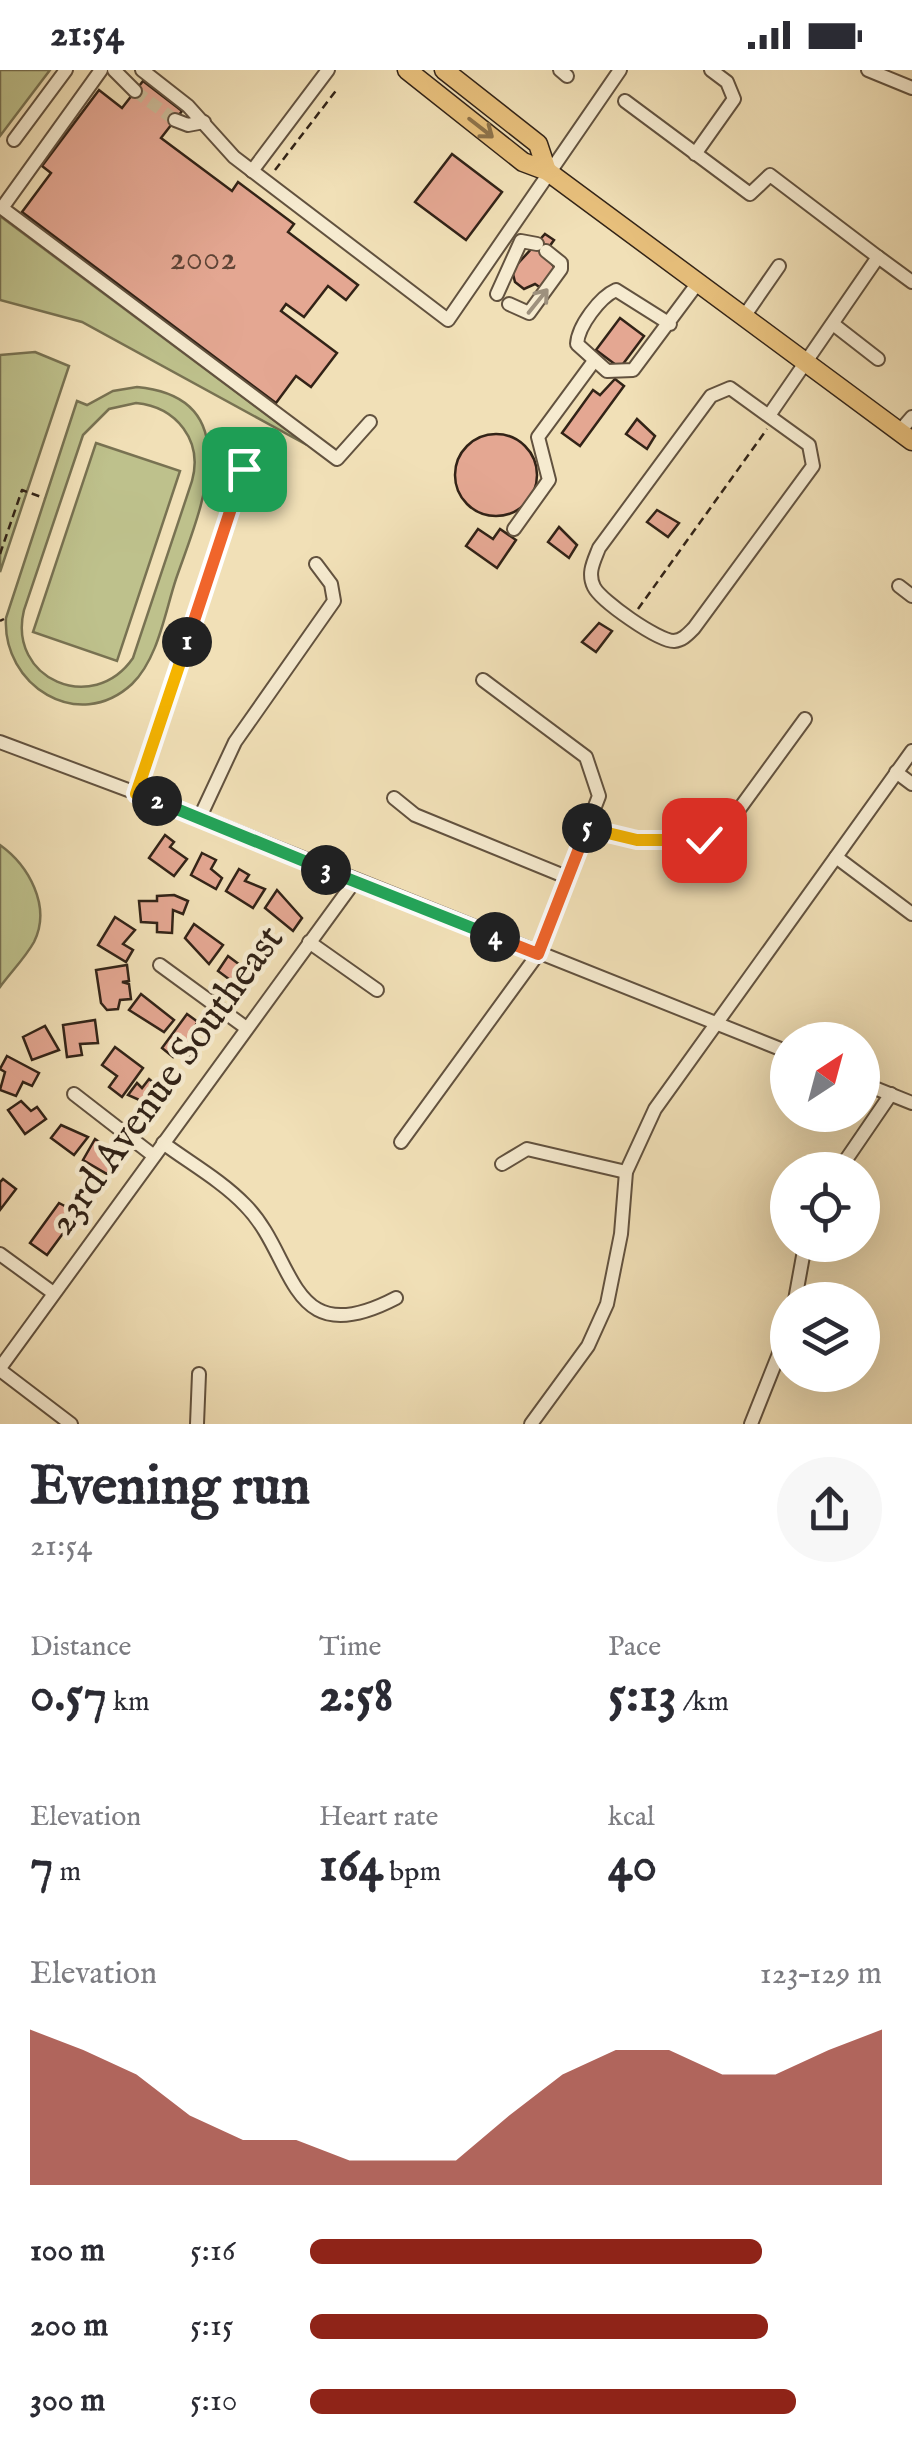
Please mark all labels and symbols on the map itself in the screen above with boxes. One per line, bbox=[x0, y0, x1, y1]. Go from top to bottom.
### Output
one-way arrow bbox=[467, 118, 494, 139]
house number: 2002 bbox=[169, 237, 237, 282]
one-way arrow bbox=[527, 288, 549, 314]
pin bbox=[202, 427, 287, 512]
pin: 1 bbox=[162, 617, 212, 667]
pin: 2 bbox=[132, 776, 182, 826]
pin bbox=[662, 798, 747, 883]
pin: 5 bbox=[562, 803, 612, 853]
pin: 3 bbox=[301, 845, 351, 895]
pin: 4 bbox=[470, 912, 520, 962]
street label: 23rd Avenue Southeast bbox=[38, 916, 296, 1246]
north arrow bbox=[770, 1022, 880, 1132]

